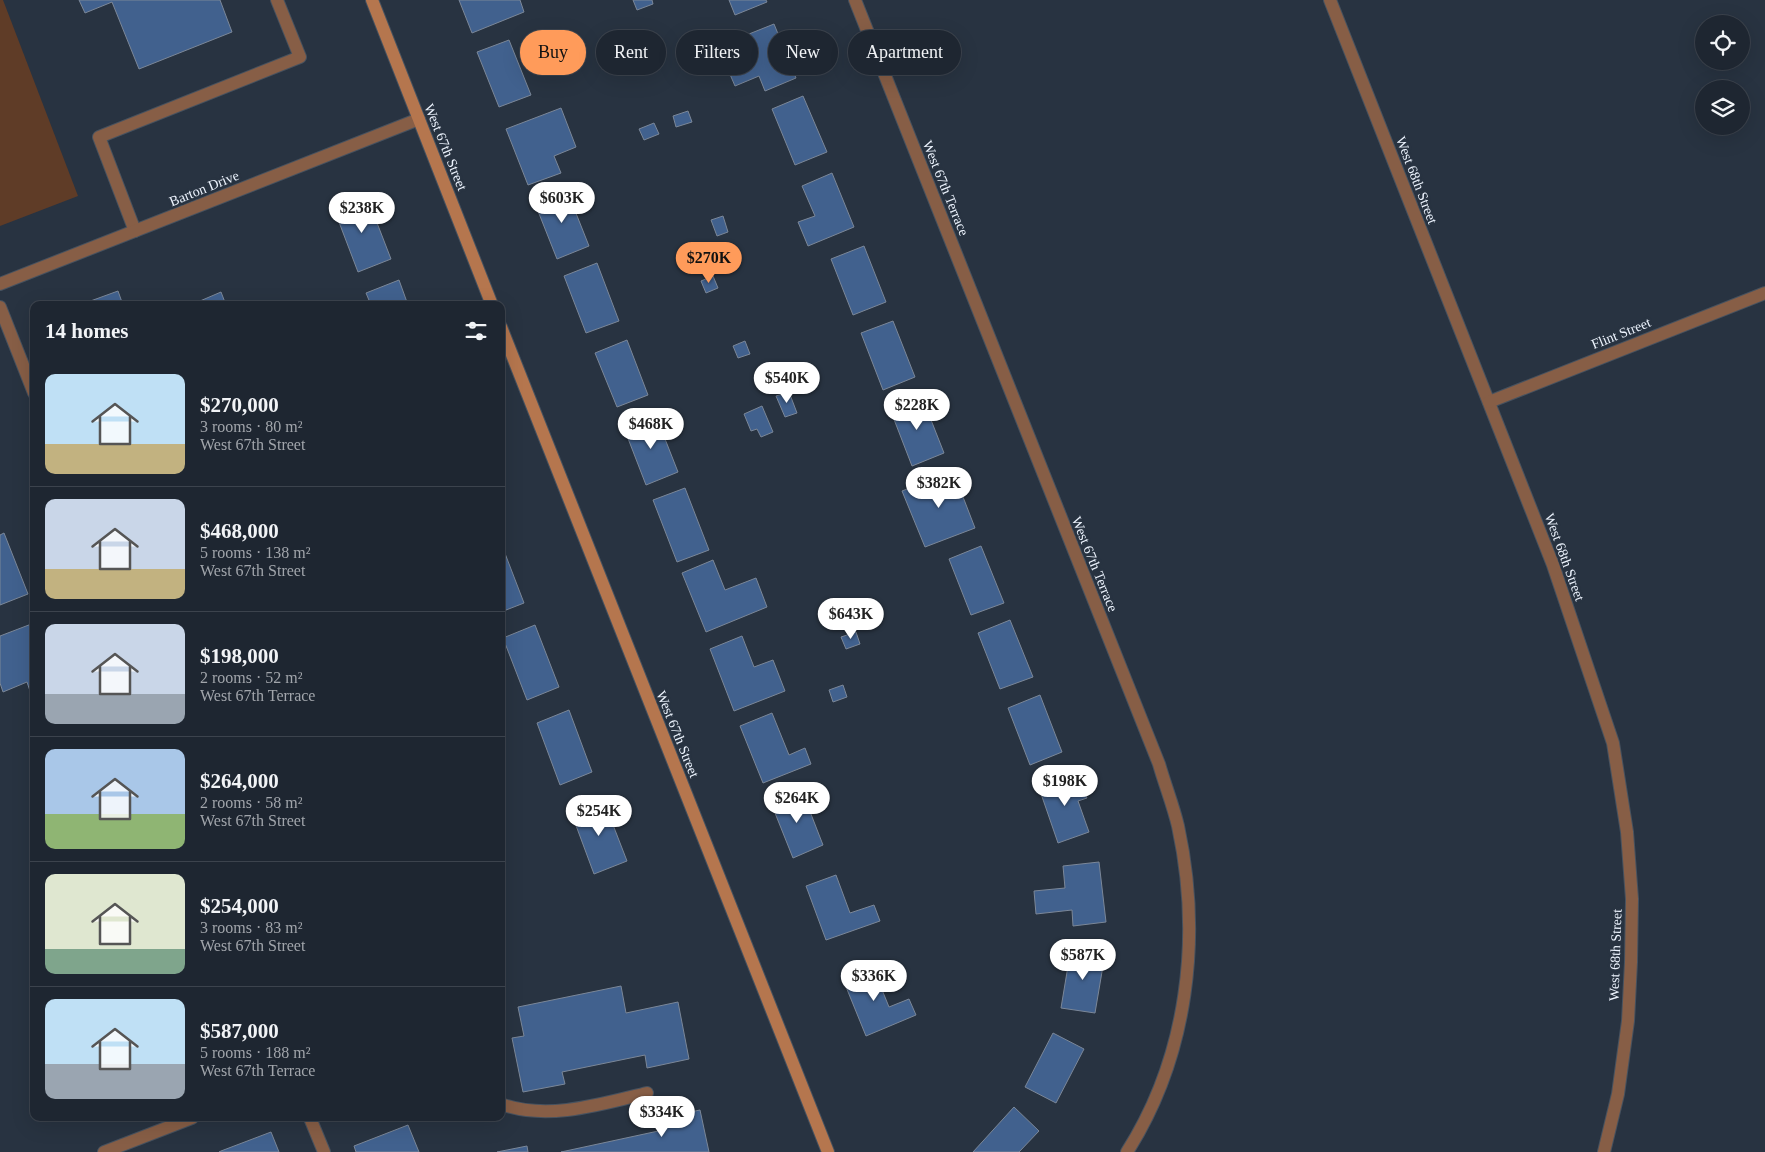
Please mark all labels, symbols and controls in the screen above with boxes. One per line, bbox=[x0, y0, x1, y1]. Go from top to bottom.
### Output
map controls bbox=[1695, 15, 1750, 135]
button: locate bbox=[1695, 15, 1750, 70]
chip: Buy bbox=[520, 30, 586, 75]
chip: Rent bbox=[596, 30, 666, 75]
chip: Filters bbox=[676, 30, 758, 75]
chip: New bbox=[768, 30, 838, 75]
chip: Apartment bbox=[848, 30, 961, 75]
button: layers bbox=[1695, 80, 1750, 135]
street label: West 67th Street bbox=[421, 102, 470, 193]
street label: West 68th Street bbox=[1393, 134, 1440, 226]
street label: West 67th Terrace bbox=[920, 139, 971, 238]
street label: Barton Drive bbox=[167, 168, 241, 209]
pin: $603K bbox=[527, 182, 597, 224]
text: $603K bbox=[540, 189, 584, 206]
pin: $238K bbox=[327, 192, 397, 234]
text: $238K bbox=[340, 199, 384, 216]
pin: $270K bbox=[674, 242, 744, 284]
text: $270K bbox=[687, 249, 731, 266]
street label: Flint Street bbox=[1589, 315, 1653, 352]
icon: filters bbox=[462, 317, 490, 345]
text: 14 homes bbox=[45, 319, 128, 343]
pin: $540K bbox=[752, 362, 822, 404]
text: $540K bbox=[765, 369, 809, 386]
pin: $228K bbox=[882, 388, 952, 431]
text: $270,000 bbox=[200, 393, 279, 417]
icon: home bbox=[85, 394, 145, 454]
text: $228K bbox=[895, 396, 939, 413]
pin: $468K bbox=[616, 408, 686, 450]
text: $468K bbox=[629, 415, 673, 432]
text: 3 rooms · 80 m² bbox=[200, 418, 303, 435]
text: West 67th Street bbox=[200, 436, 305, 453]
pin: $382K bbox=[904, 466, 974, 509]
text: $382K bbox=[917, 474, 961, 491]
street label: West 68th Street bbox=[1542, 511, 1587, 603]
street label: West 67th Terrace bbox=[1069, 515, 1120, 614]
icon: home bbox=[85, 519, 145, 579]
text: $468,000 bbox=[200, 519, 279, 543]
text: 5 rooms · 138 m² bbox=[200, 544, 311, 561]
text: West 67th Street bbox=[200, 562, 305, 579]
pin: $643K bbox=[816, 598, 886, 640]
text: $643K bbox=[829, 605, 873, 622]
icon: home bbox=[85, 644, 145, 704]
text: $198,000 bbox=[200, 644, 279, 668]
text: 2 rooms · 52 m² bbox=[200, 669, 303, 686]
text: West 67th Terrace bbox=[200, 687, 315, 704]
street label: West 67th Street bbox=[653, 689, 702, 780]
pin: $198K bbox=[1030, 764, 1100, 807]
icon: home bbox=[85, 769, 145, 829]
text: $264,000 bbox=[200, 769, 279, 793]
text: $198K bbox=[1043, 772, 1087, 789]
pin: $264K bbox=[762, 782, 832, 824]
text: $264K bbox=[775, 789, 819, 806]
text: 2 rooms · 58 m² bbox=[200, 794, 303, 811]
pin: $254K bbox=[564, 794, 634, 837]
text: $254K bbox=[577, 802, 621, 819]
text: West 67th Street bbox=[200, 812, 305, 829]
icon: home bbox=[85, 894, 145, 954]
text: $254,000 bbox=[200, 894, 279, 918]
street label: West 68th Street bbox=[1606, 909, 1625, 1001]
text: 3 rooms · 83 m² bbox=[200, 919, 303, 936]
text: West 67th Street bbox=[200, 937, 305, 954]
pin: $587K bbox=[1048, 938, 1118, 981]
text: $587K bbox=[1061, 946, 1105, 963]
pin: $336K bbox=[839, 960, 909, 1002]
text: $336K bbox=[852, 967, 896, 984]
icon: home bbox=[85, 1019, 145, 1079]
text: $587,000 bbox=[200, 1019, 279, 1043]
text: 5 rooms · 188 m² bbox=[200, 1044, 311, 1061]
text: West 67th Terrace bbox=[200, 1062, 315, 1079]
pin: $334K bbox=[627, 1096, 697, 1138]
text: $334K bbox=[640, 1103, 684, 1120]

